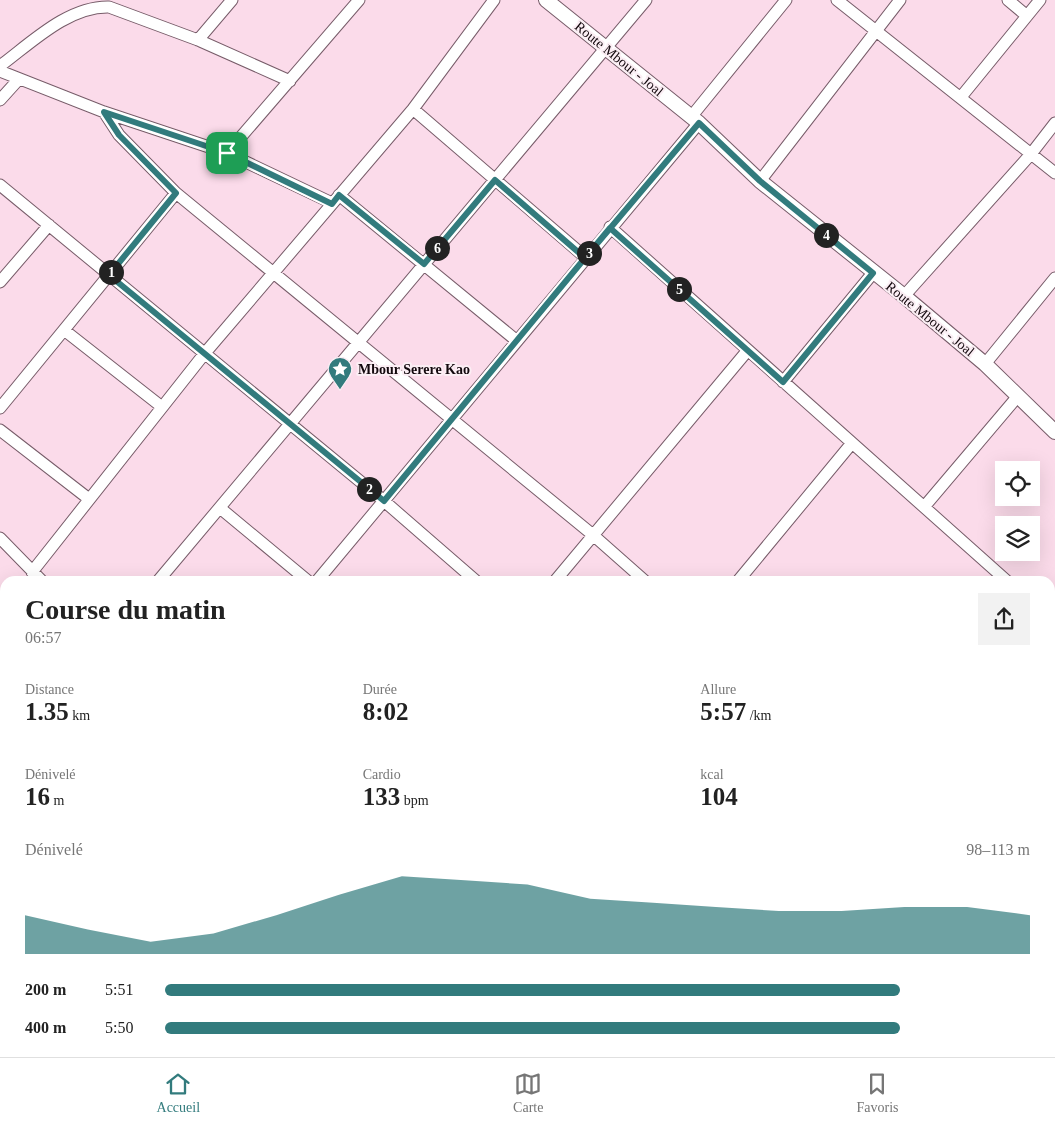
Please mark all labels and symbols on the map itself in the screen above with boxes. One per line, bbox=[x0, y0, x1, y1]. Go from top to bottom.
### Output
street label: Route Mbour - Joal bbox=[572, 19, 666, 99]
pin bbox=[206, 132, 248, 174]
pin: 4 bbox=[814, 222, 838, 248]
pin: 6 bbox=[424, 236, 450, 260]
pin: 3 bbox=[576, 240, 602, 266]
pin: 1 bbox=[98, 260, 124, 284]
pin: 5 bbox=[666, 276, 692, 302]
street label: Route Mbour - Joal bbox=[883, 279, 977, 359]
place icon: Mbour Serere Kao bbox=[327, 356, 353, 390]
place label: Mbour Serere Kao bbox=[358, 362, 470, 377]
pin: 2 bbox=[356, 476, 382, 502]

